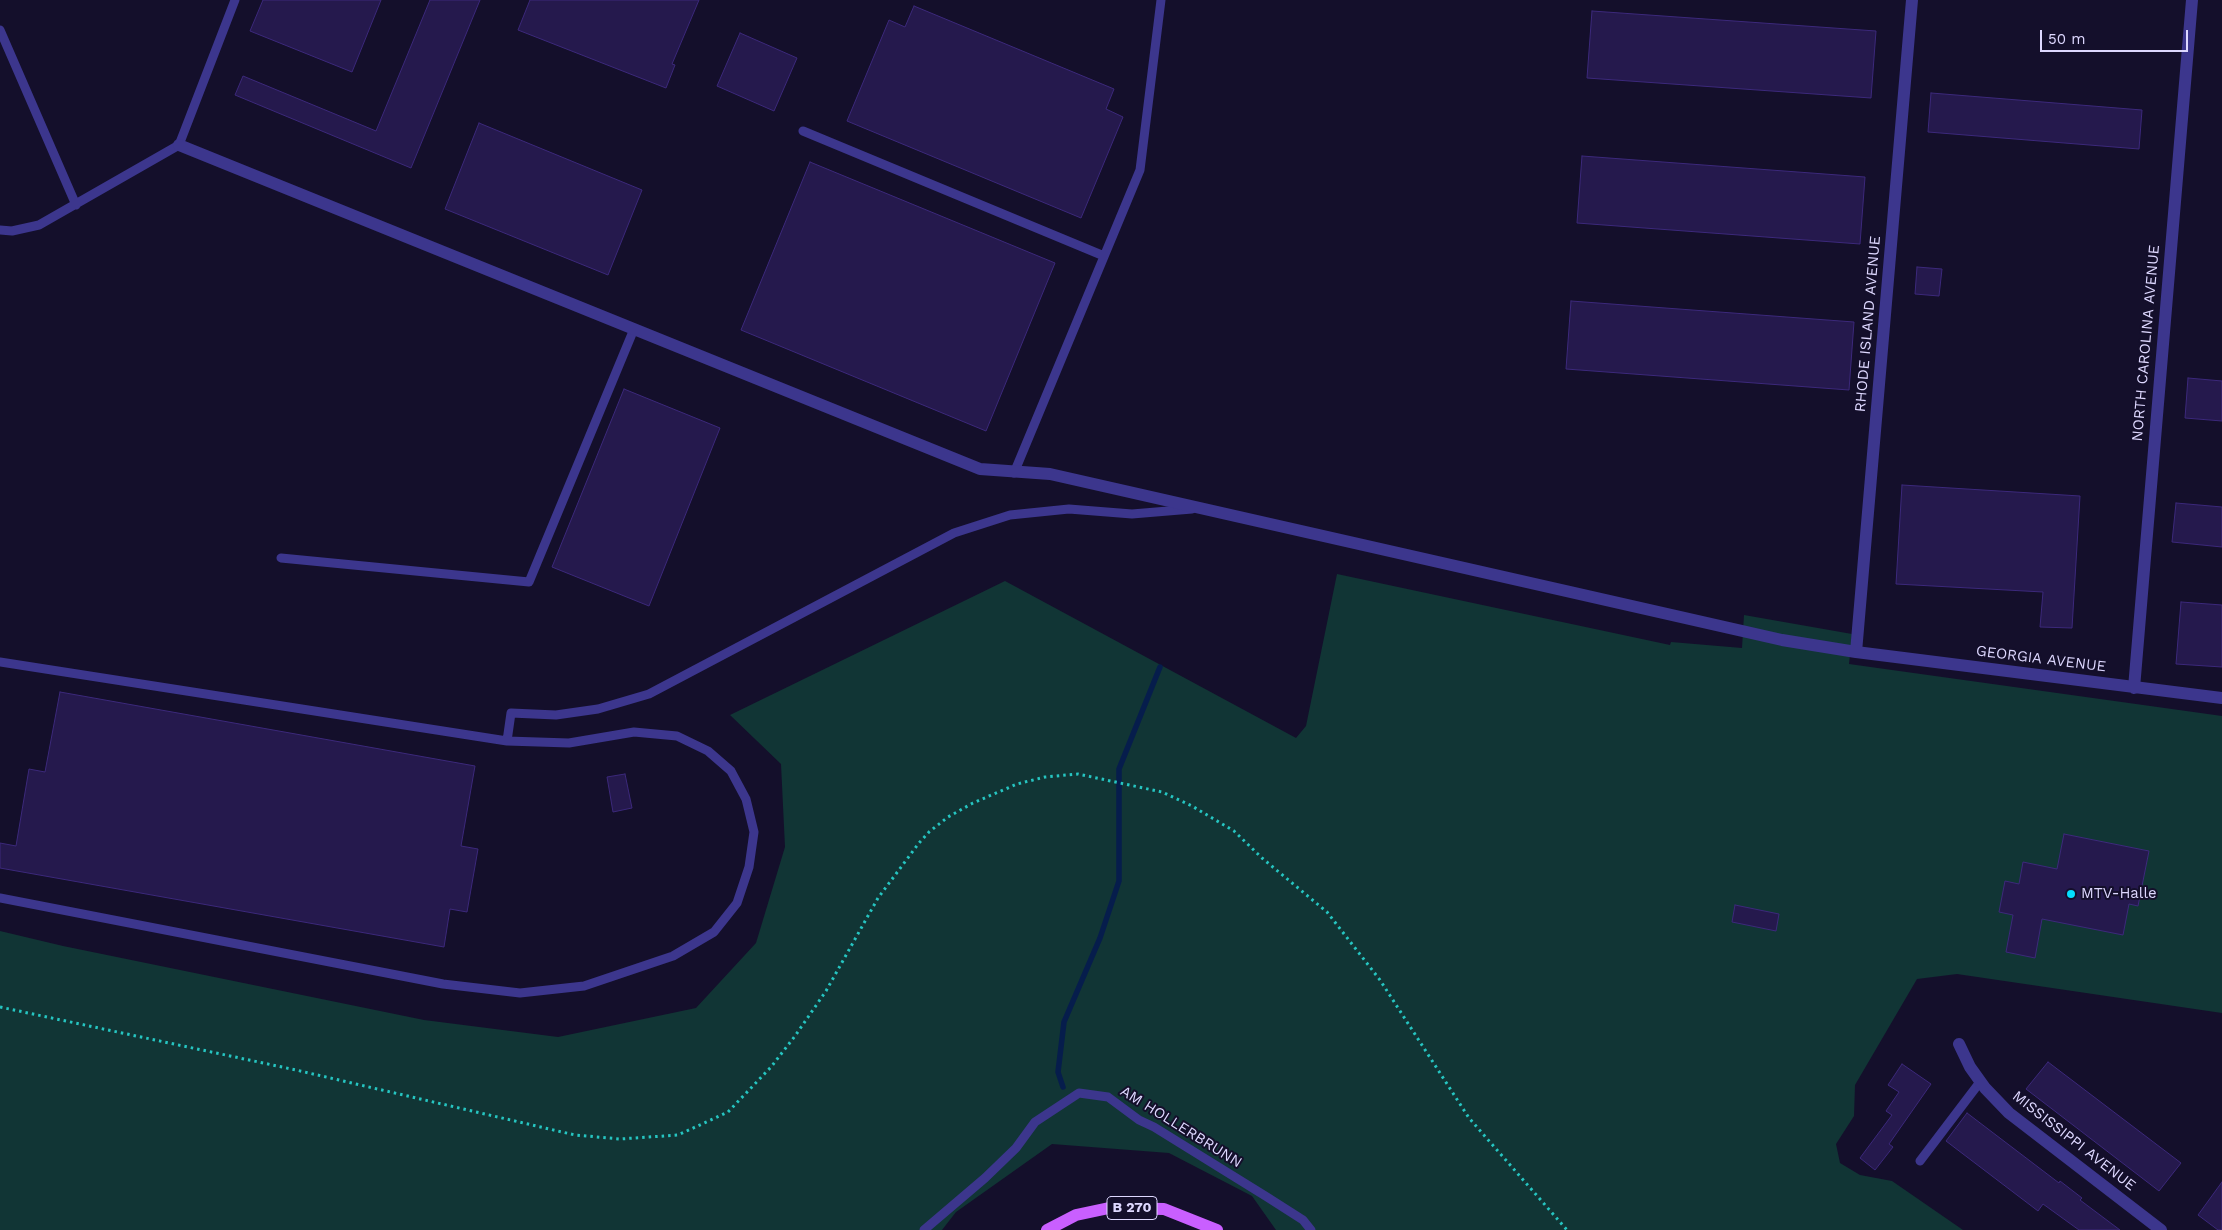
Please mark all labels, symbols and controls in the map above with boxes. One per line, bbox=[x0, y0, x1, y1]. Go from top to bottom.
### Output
scale bar bbox=[2042, 20, 2190, 52]
text: 50 m bbox=[2048, 30, 2085, 48]
street label: RHODE ISLAND AVENUE bbox=[1851, 235, 1885, 413]
street label: NORTH CAROLINA AVENUE bbox=[2128, 244, 2164, 442]
street label: GEORGIA AVENUE bbox=[1975, 642, 2107, 676]
place label: MTV-Halle bbox=[2081, 885, 2157, 903]
marker: MTV-Halle bbox=[2065, 888, 2077, 900]
street label: AM HOLLERBRUNN bbox=[1117, 1082, 1245, 1172]
street label: MISSISSIPPI AVENUE bbox=[2009, 1087, 2139, 1195]
road number: B 270 bbox=[1107, 1196, 1157, 1220]

